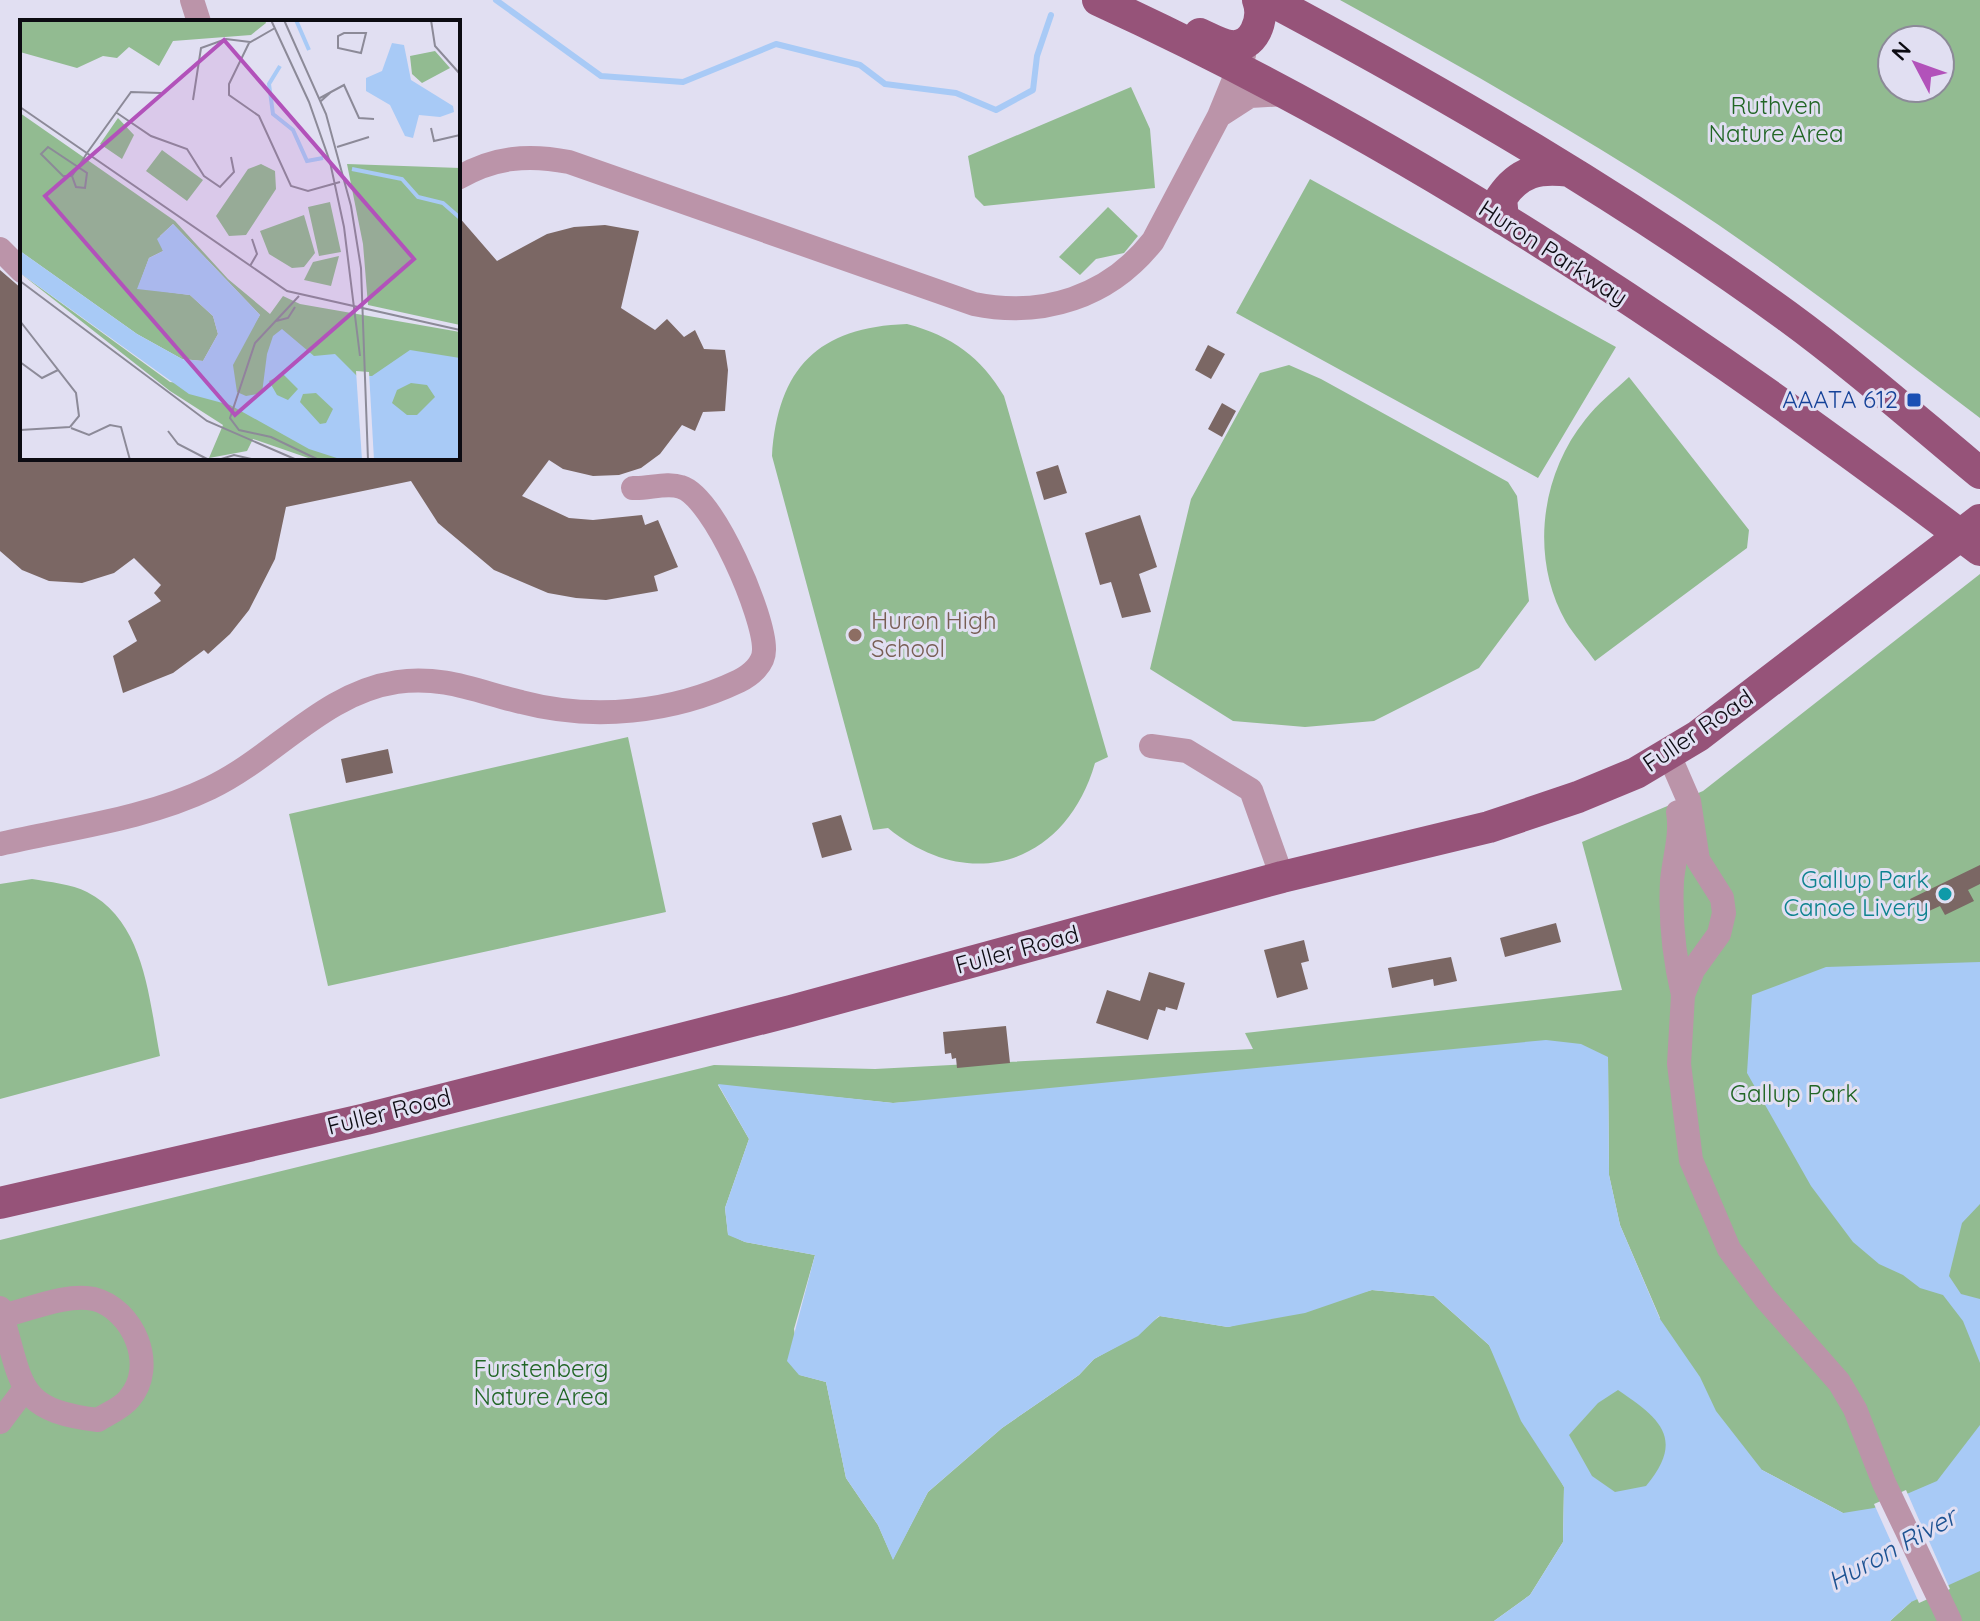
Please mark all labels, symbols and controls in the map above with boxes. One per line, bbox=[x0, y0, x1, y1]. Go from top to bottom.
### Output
inset map bbox=[20, 20, 460, 460]
north arrow bbox=[1876, 24, 1956, 104]
text: N bbox=[1885, 36, 1917, 66]
park label: Ruthven Nature Area bbox=[1708, 90, 1844, 148]
street label: Huron Parkway bbox=[1473, 193, 1634, 311]
place label: AAATA 612 bbox=[1782, 384, 1898, 414]
marker: AAATA 612 bbox=[1905, 391, 1923, 409]
place label: Huron High School bbox=[871, 605, 997, 663]
marker: Huron High School bbox=[846, 626, 864, 644]
street label: Fuller Road bbox=[1637, 682, 1758, 778]
place label: Gallup Park Canoe Livery bbox=[1783, 864, 1929, 922]
marker: Gallup Park Canoe Livery bbox=[1936, 885, 1954, 903]
street label: Fuller Road bbox=[952, 918, 1082, 980]
park label: Gallup Park bbox=[1730, 1078, 1858, 1108]
street label: Fuller Road bbox=[324, 1081, 454, 1141]
park label: Furstenberg Nature Area bbox=[473, 1353, 609, 1411]
water label: Huron River bbox=[1822, 1498, 1965, 1597]

